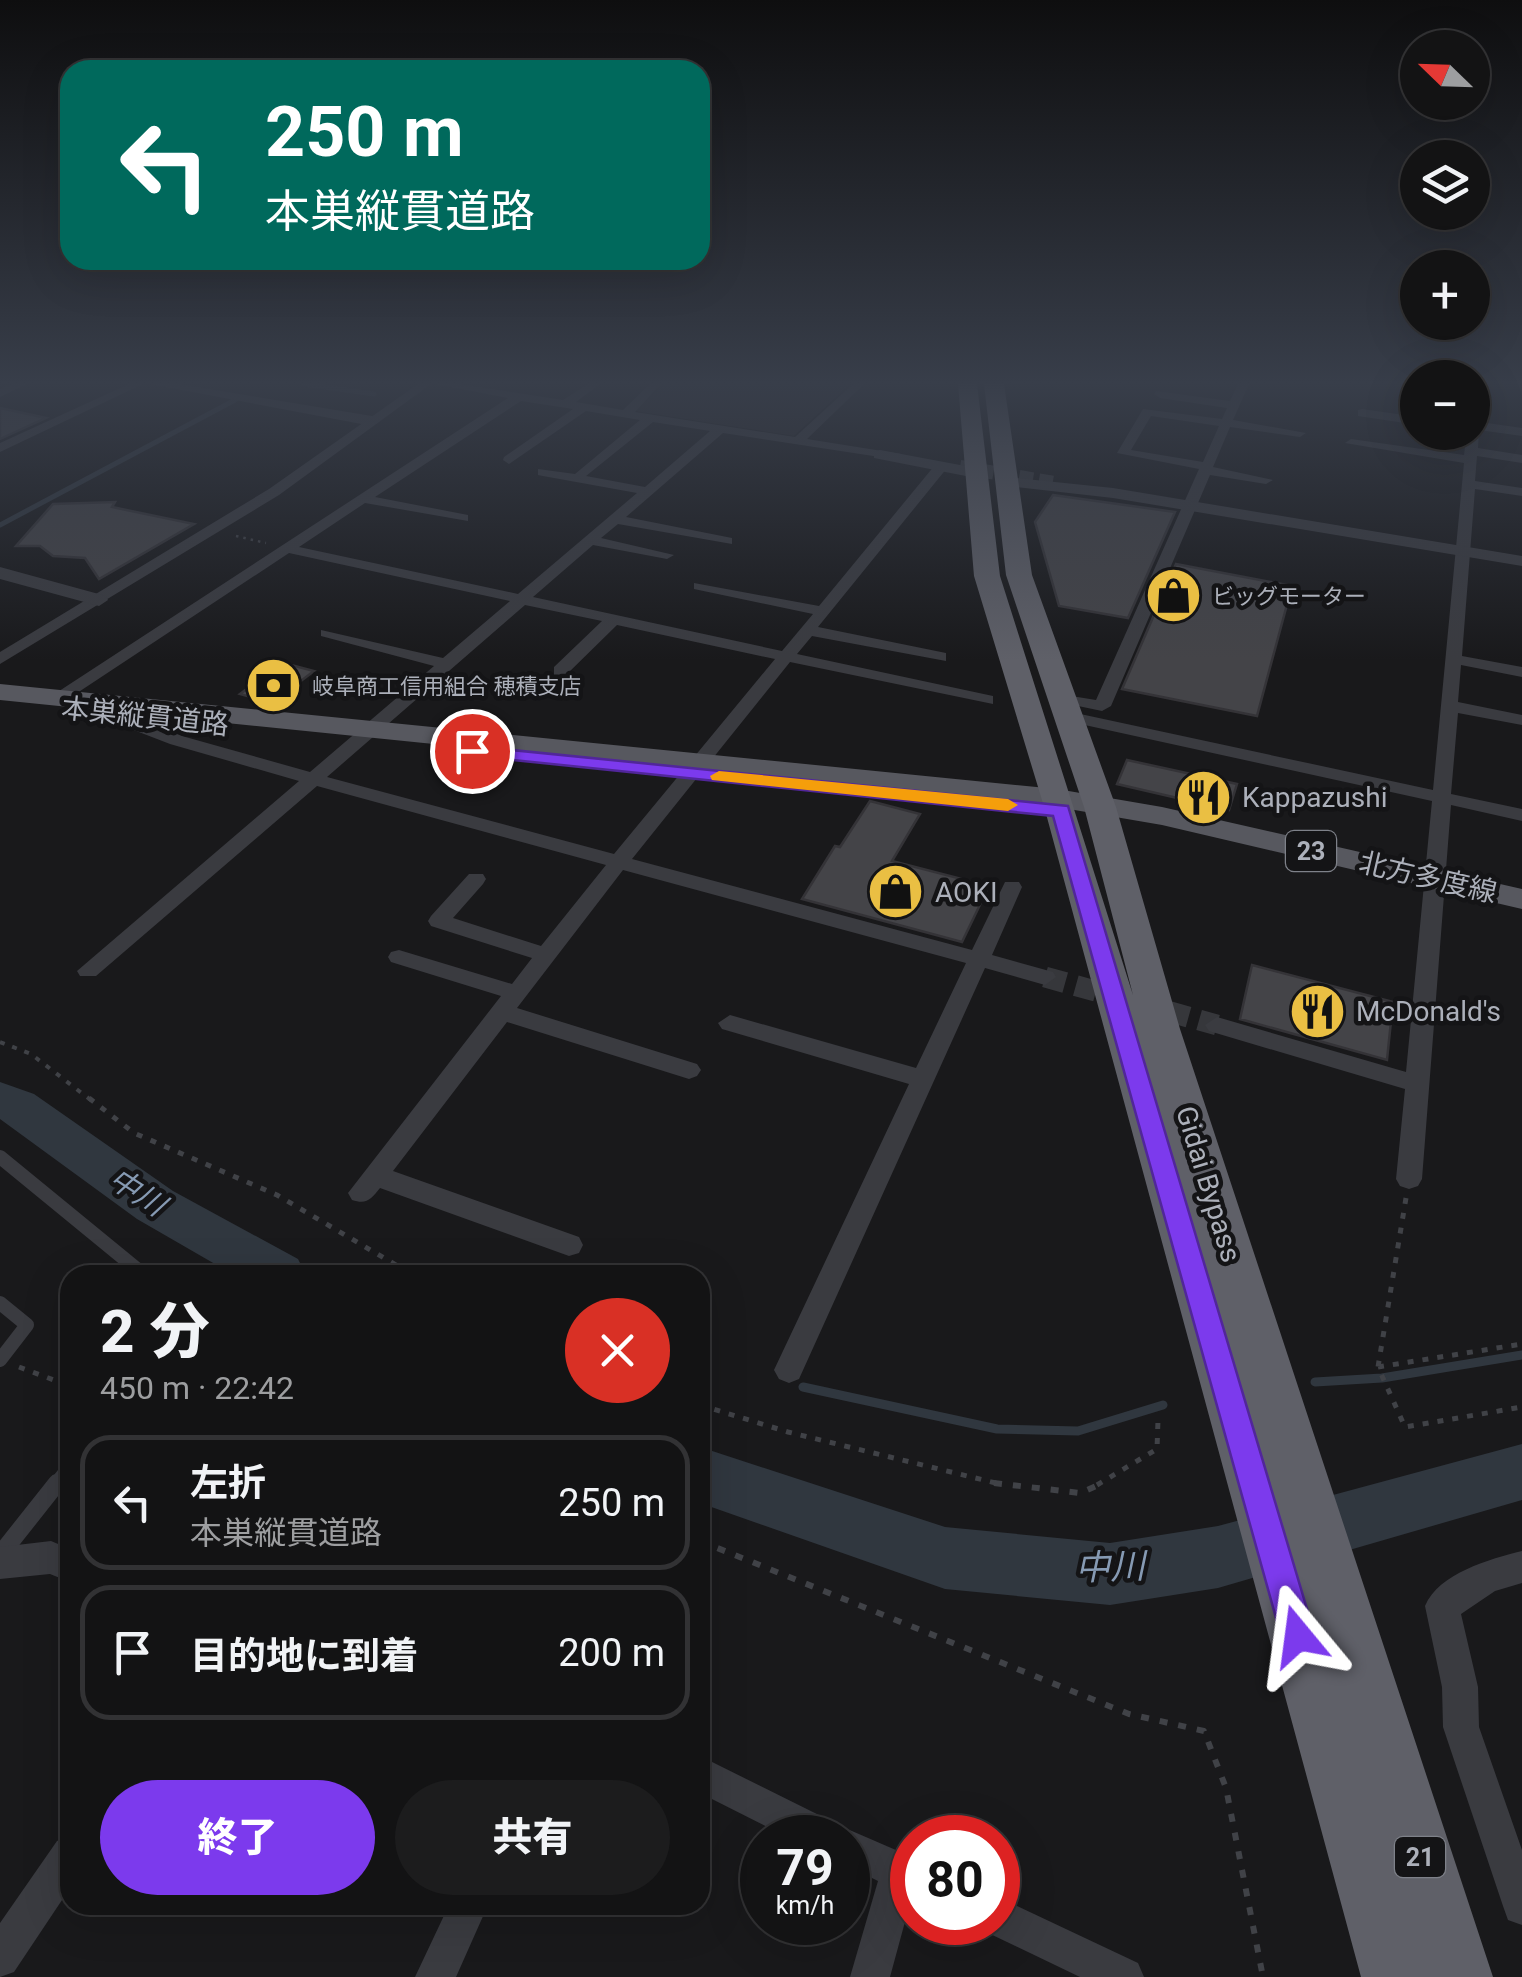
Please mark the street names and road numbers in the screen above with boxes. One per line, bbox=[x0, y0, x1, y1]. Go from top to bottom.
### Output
street label: 本巣縦貫道路 bbox=[60, 691, 230, 742]
road number: 23 bbox=[1286, 831, 1336, 871]
street label: 北方多度線 bbox=[1356, 846, 1500, 909]
street label: Gidai Bypass bbox=[1169, 1102, 1248, 1266]
road number: 21 bbox=[1395, 1837, 1445, 1877]

